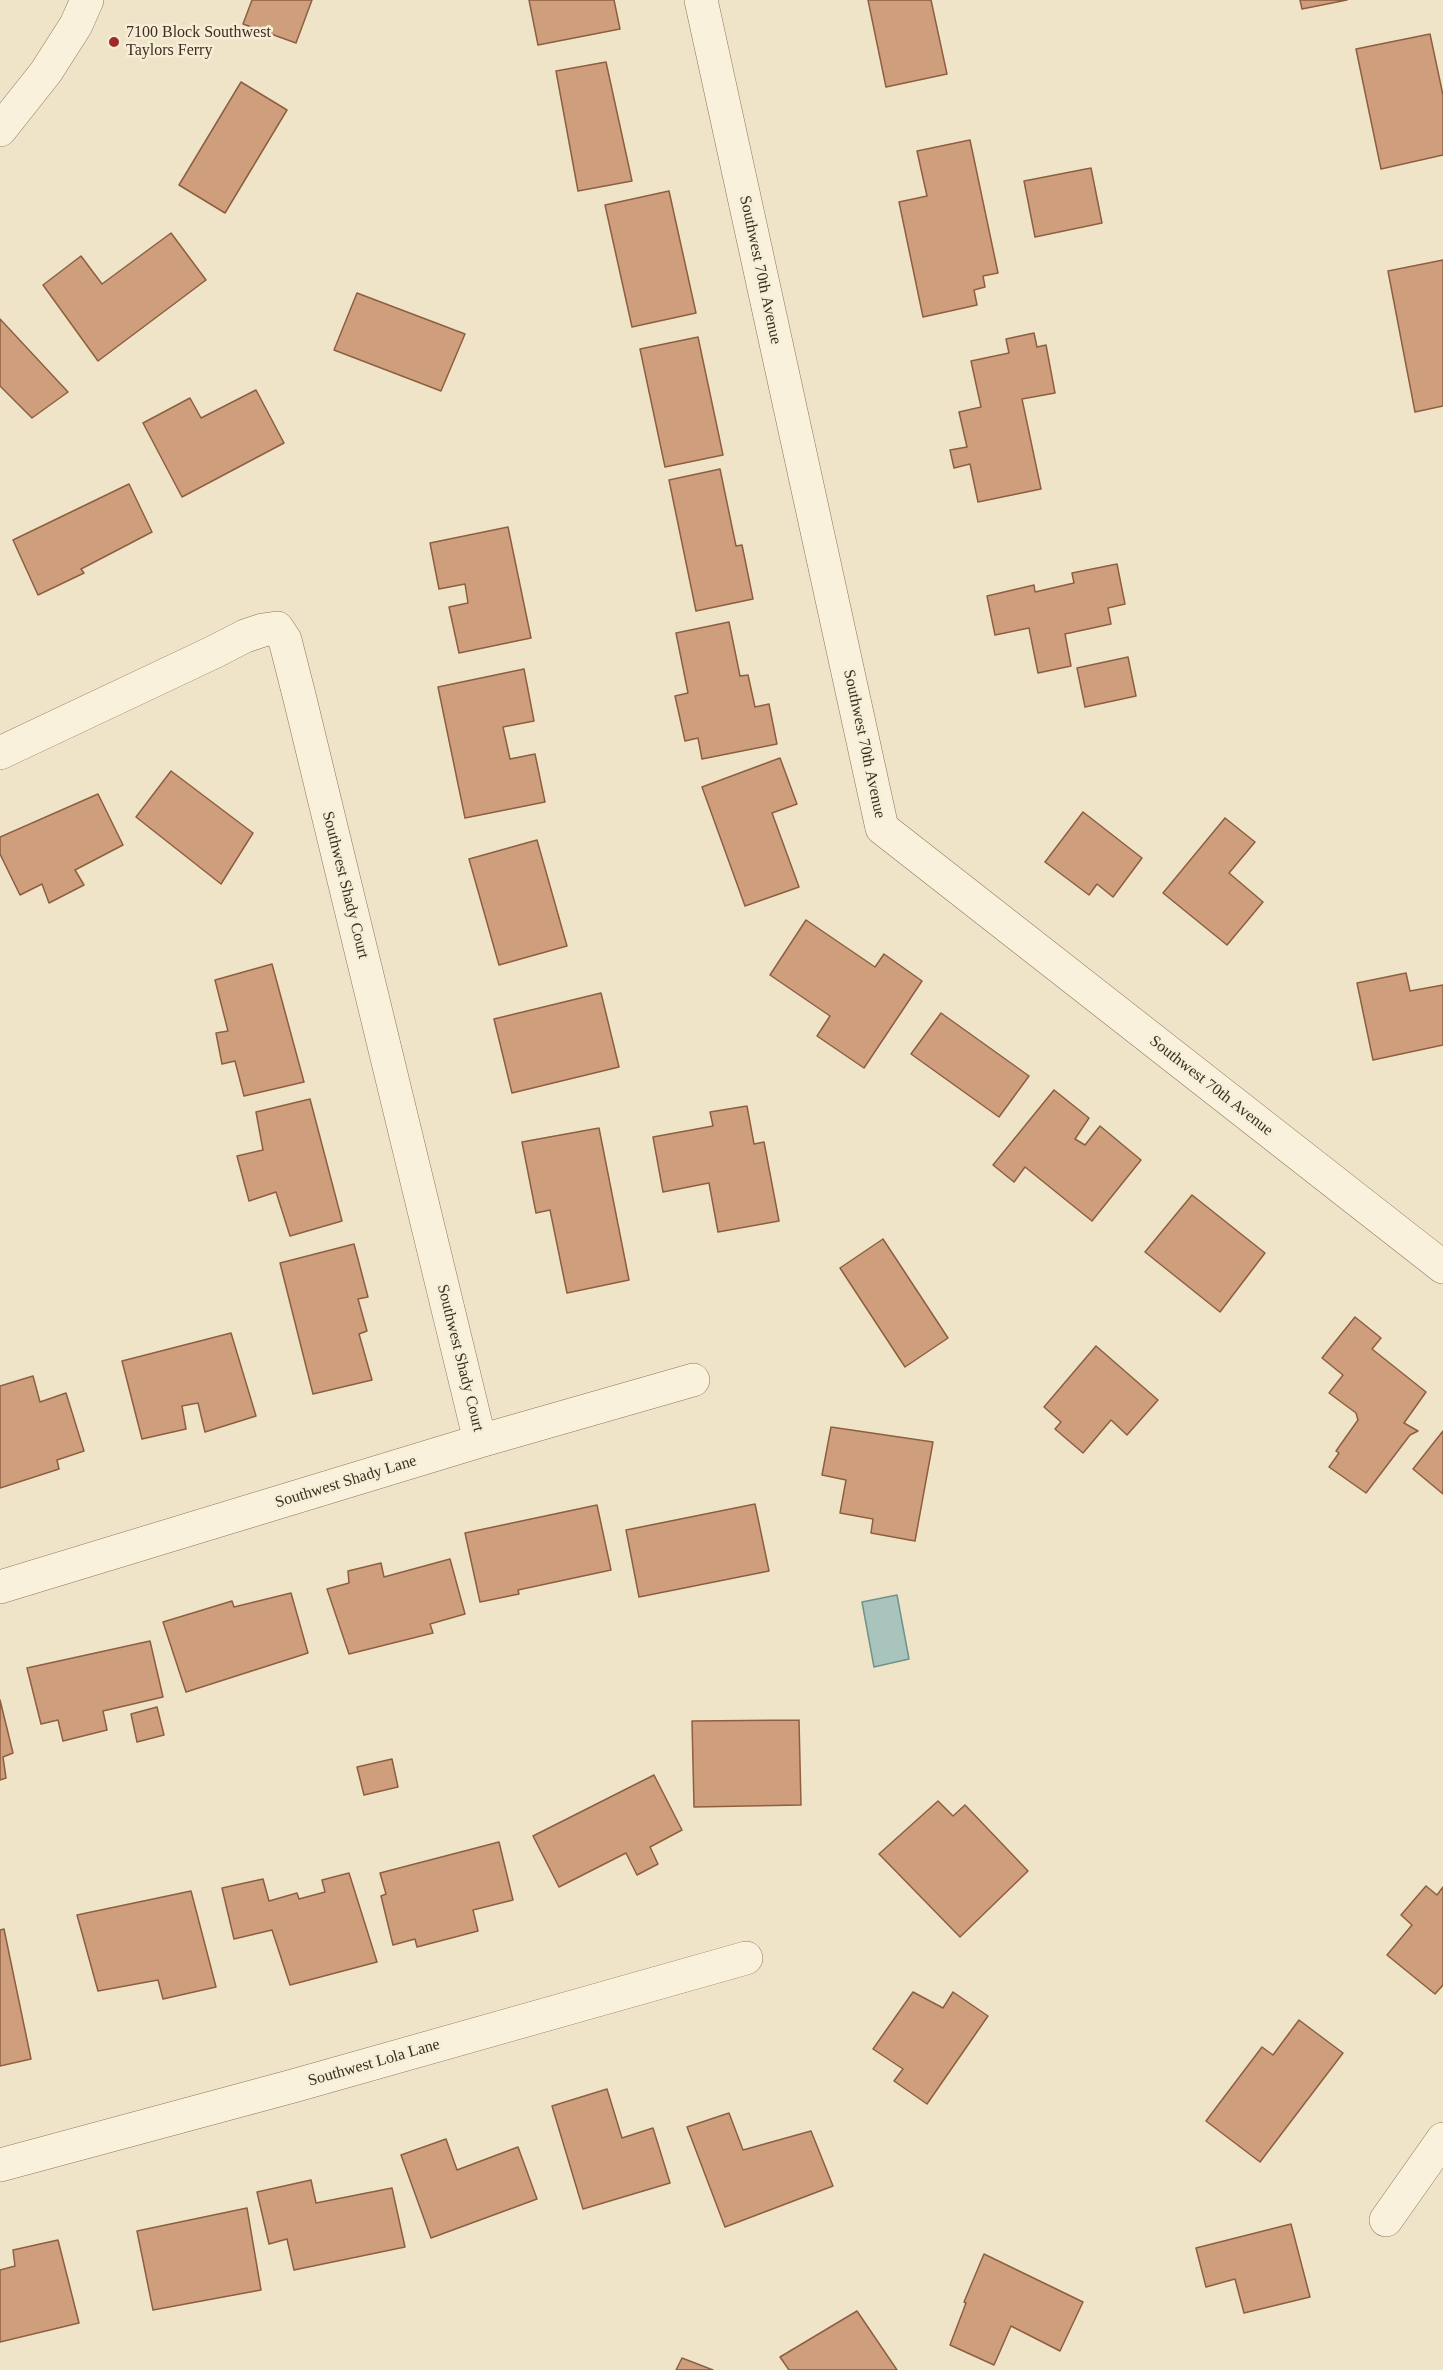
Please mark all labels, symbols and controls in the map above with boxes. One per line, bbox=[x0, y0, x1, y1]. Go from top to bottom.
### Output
place label: 7100 Block Southwest Taylors Ferry bbox=[126, 23, 271, 61]
marker: 7100 Block Southwest Taylors Ferry bbox=[107, 35, 121, 49]
street label: Southwest 70th Avenue bbox=[735, 194, 785, 346]
street label: Southwest 70th Avenue bbox=[839, 668, 889, 820]
street label: Southwest Shady Court bbox=[317, 809, 373, 961]
street label: Southwest 70th Avenue bbox=[1145, 1032, 1277, 1140]
street label: Southwest Shady Court bbox=[432, 1282, 488, 1434]
street label: Southwest Shady Lane bbox=[273, 1451, 419, 1513]
street label: Southwest Lola Lane bbox=[306, 2035, 442, 2091]

